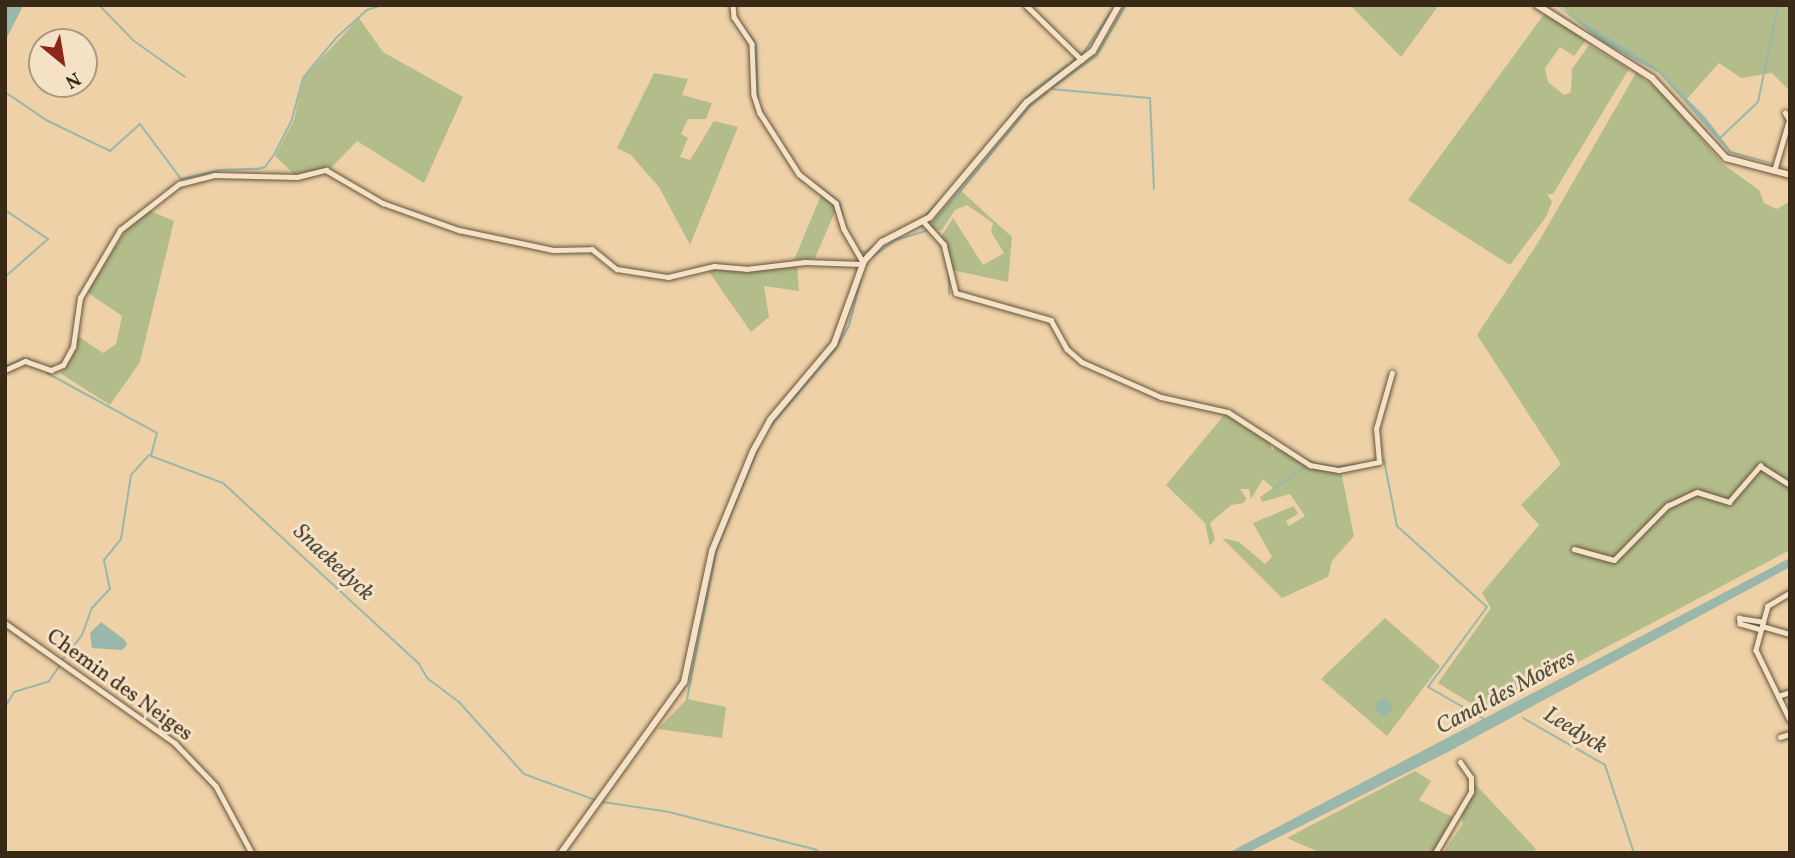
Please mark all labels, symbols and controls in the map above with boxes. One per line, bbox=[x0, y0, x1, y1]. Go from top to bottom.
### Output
north arrow bbox=[28, 28, 98, 98]
text: N bbox=[60, 65, 85, 94]
water label: Snaekedyck bbox=[287, 519, 379, 607]
street label: Chemin des Neiges bbox=[41, 625, 197, 747]
water label: Canal des Moëres bbox=[1432, 645, 1580, 741]
water label: Leedyck bbox=[1538, 701, 1612, 761]

